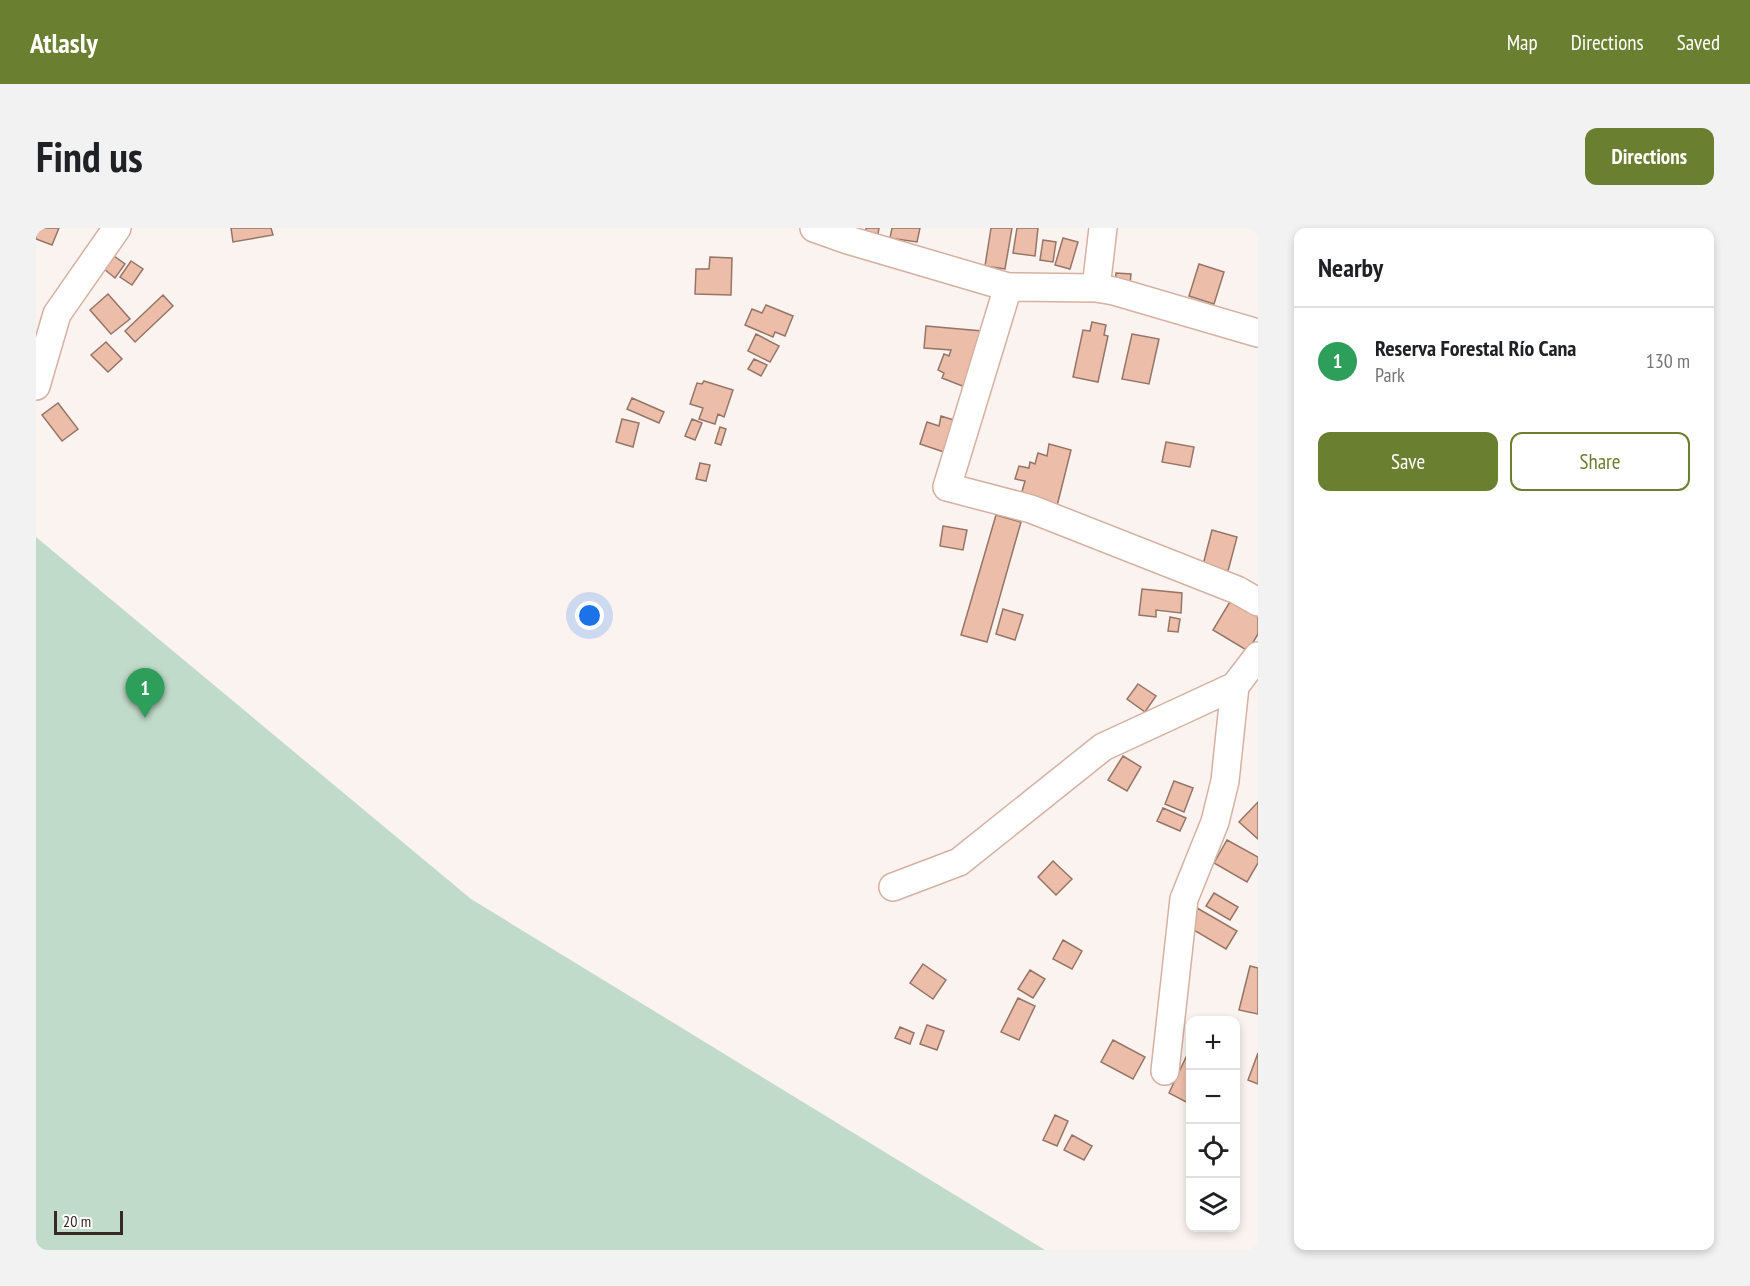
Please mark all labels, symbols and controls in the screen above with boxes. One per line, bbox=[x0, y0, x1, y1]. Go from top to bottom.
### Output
text: Atlasly bbox=[30, 24, 98, 61]
text: Map bbox=[1507, 29, 1538, 56]
text: Directions bbox=[1571, 29, 1644, 56]
text: Saved bbox=[1677, 29, 1720, 56]
button: Directions bbox=[1585, 128, 1714, 185]
text: Find us bbox=[36, 129, 143, 184]
text: Nearby bbox=[1318, 251, 1383, 284]
text: Reserva Forestal Río Cana bbox=[1375, 334, 1576, 362]
text: 1 bbox=[1333, 348, 1342, 374]
text: 130 m bbox=[1646, 348, 1690, 374]
text: Park bbox=[1375, 362, 1405, 388]
button: Save bbox=[1318, 432, 1498, 491]
button: Share bbox=[1510, 432, 1690, 491]
your location bbox=[575, 601, 604, 630]
pin: 1 bbox=[126, 668, 164, 718]
map controls bbox=[1186, 1016, 1240, 1232]
button: + bbox=[1186, 1016, 1240, 1070]
button: − bbox=[1186, 1070, 1240, 1124]
button: locate bbox=[1186, 1124, 1240, 1178]
button: layers bbox=[1186, 1178, 1240, 1232]
scale bar bbox=[54, 1208, 123, 1236]
text: 20 m bbox=[63, 1211, 91, 1231]

